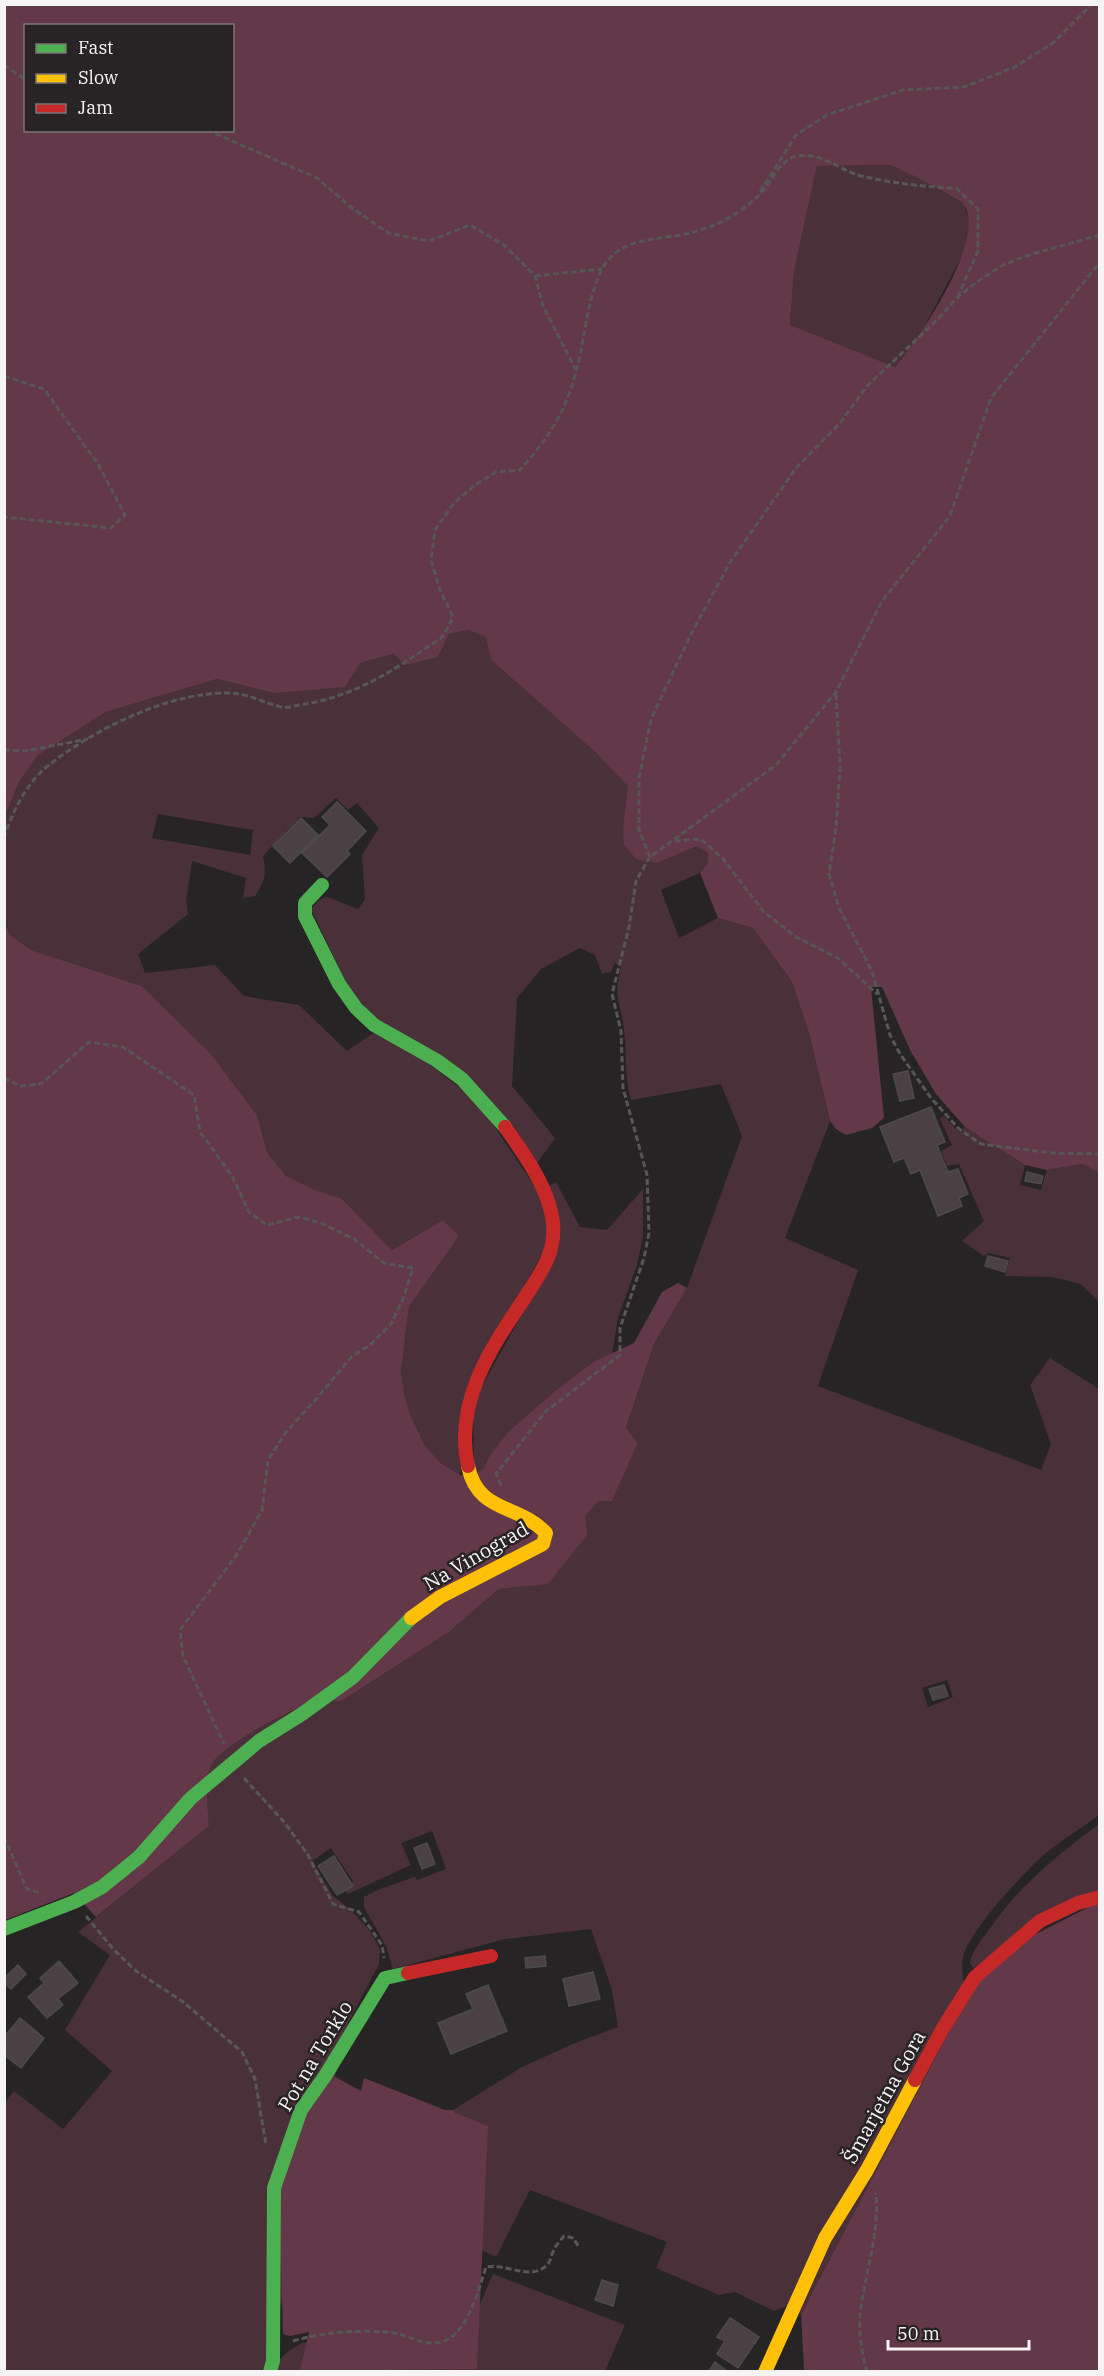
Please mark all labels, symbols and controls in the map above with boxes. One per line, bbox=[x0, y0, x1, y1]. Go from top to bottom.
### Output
legend bbox=[24, 24, 234, 132]
text: Fast bbox=[78, 36, 113, 59]
text: Slow bbox=[78, 66, 118, 89]
text: Jam bbox=[78, 96, 113, 119]
street label: Na Vinograd bbox=[418, 1515, 533, 1597]
street label: Pot na Torklo bbox=[271, 1995, 358, 2116]
street label: Šmarjetna Gora bbox=[836, 2025, 931, 2168]
scale bar bbox=[888, 2313, 1029, 2351]
text: 50 m bbox=[897, 2322, 940, 2345]

